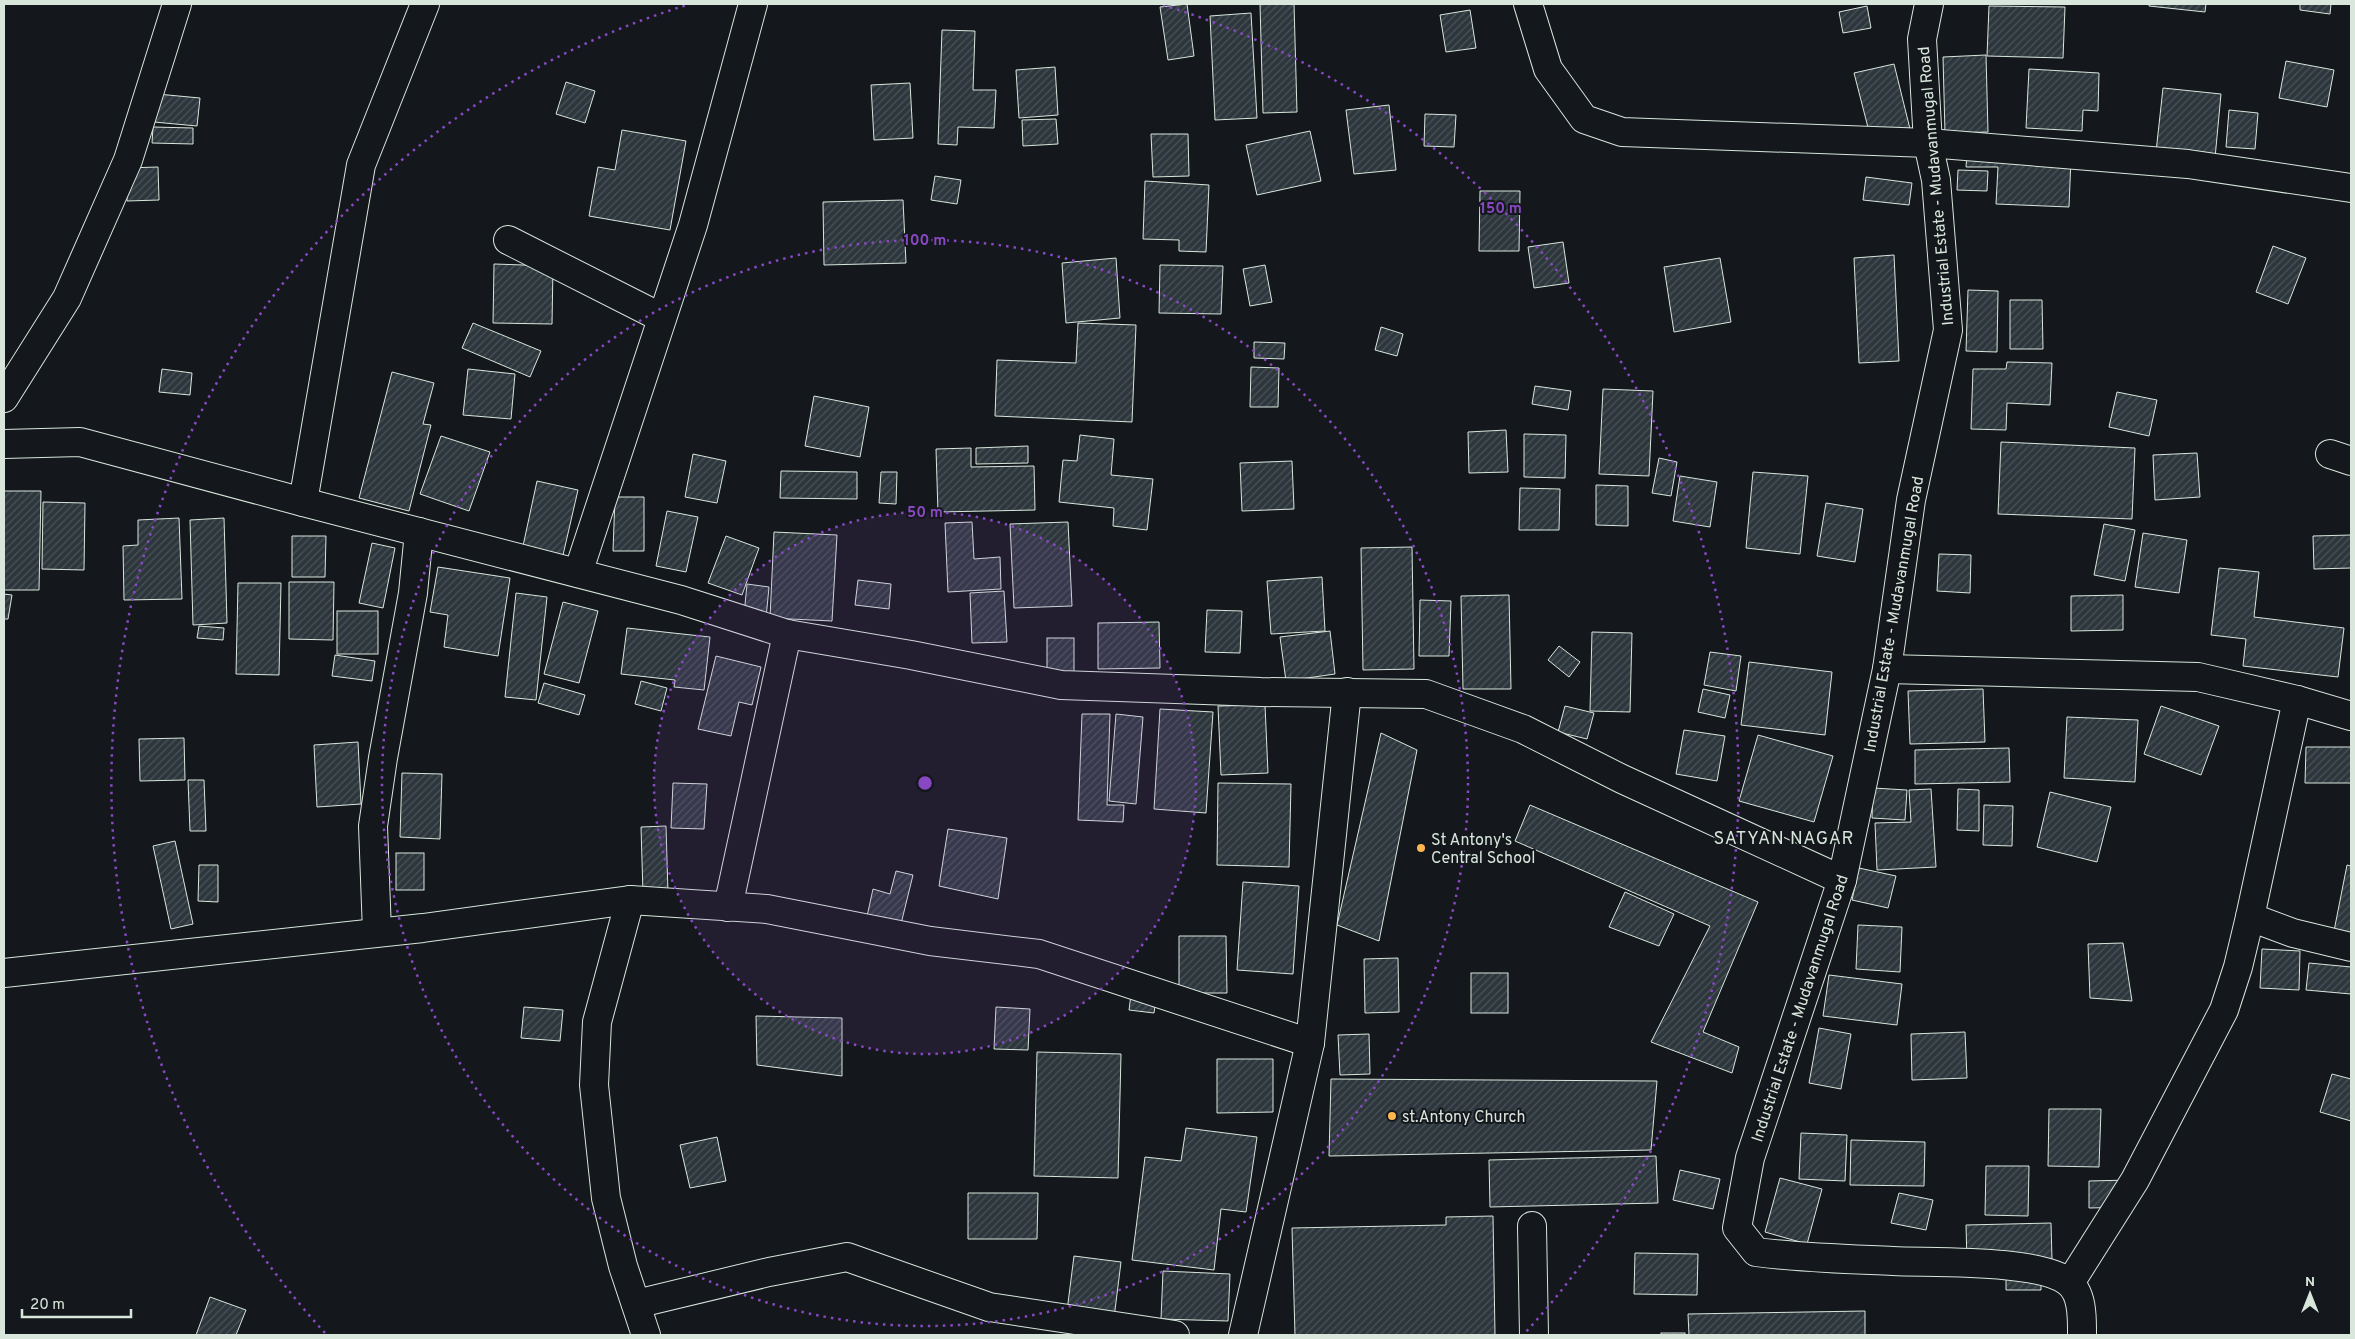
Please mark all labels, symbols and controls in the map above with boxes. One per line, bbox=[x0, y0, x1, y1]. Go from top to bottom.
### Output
street label: Industrial Estate - Mudavanmugal Road bbox=[1915, 45, 1959, 326]
text: 150 m bbox=[1480, 200, 1522, 219]
text: 100 m bbox=[904, 232, 946, 251]
street label: Industrial Estate - Mudavanmugal Road bbox=[1861, 475, 1929, 754]
text: 50 m bbox=[907, 504, 943, 523]
centre of rings bbox=[916, 774, 934, 792]
district label: SATYAN NAGAR bbox=[1713, 828, 1855, 851]
place label: St Antony's Central School bbox=[1431, 831, 1536, 869]
marker: St Antony's Central School bbox=[1415, 842, 1427, 854]
street label: Industrial Estate - Mudavanmugal Road bbox=[1748, 872, 1854, 1145]
place label: st.Antony Church bbox=[1402, 1108, 1526, 1128]
marker: st.Antony Church bbox=[1386, 1110, 1398, 1122]
north arrow bbox=[2285, 1269, 2335, 1319]
text: N bbox=[2305, 1274, 2315, 1291]
scale bar bbox=[22, 1286, 131, 1318]
text: 20 m bbox=[30, 1296, 65, 1315]

